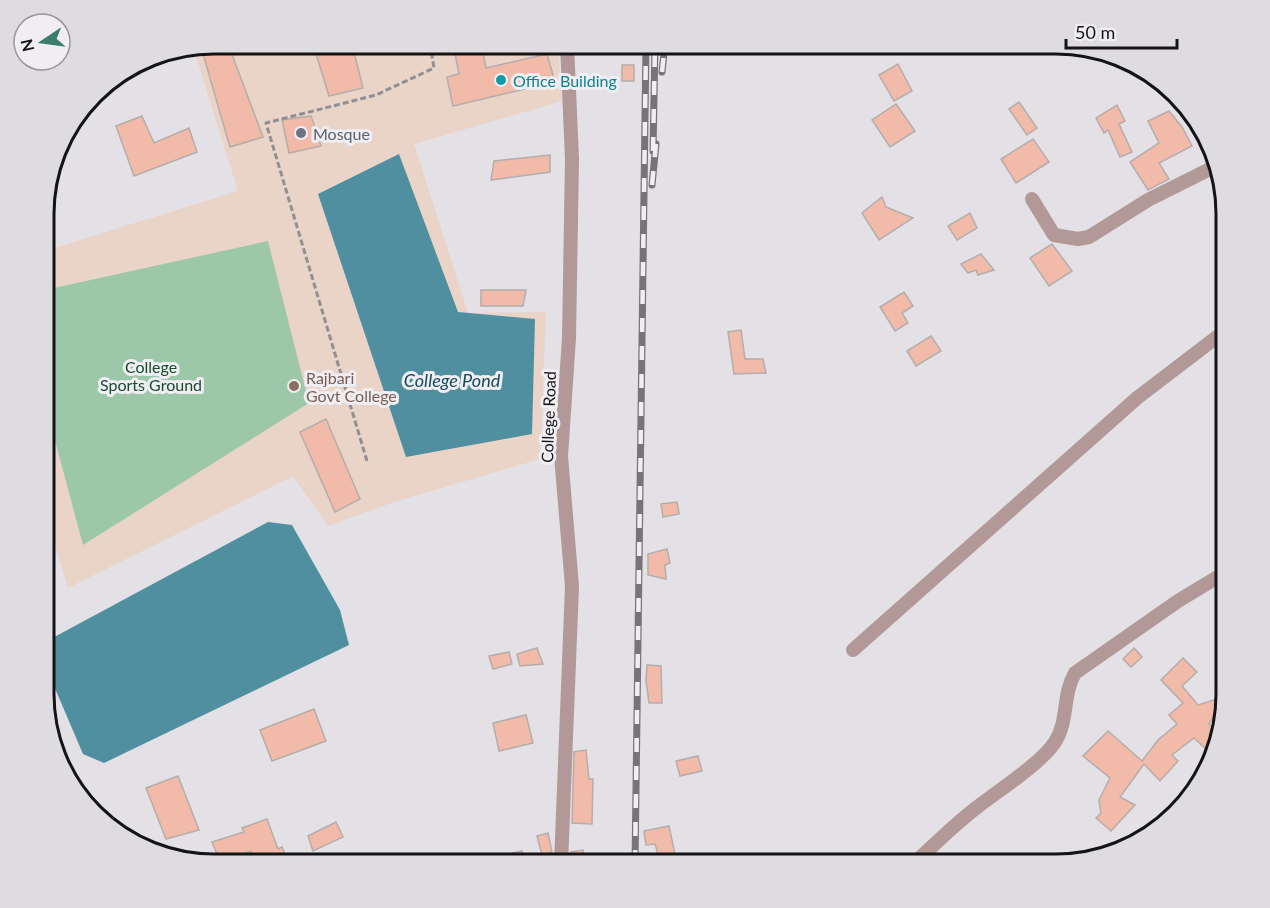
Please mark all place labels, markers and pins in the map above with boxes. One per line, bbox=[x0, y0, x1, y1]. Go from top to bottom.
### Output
place label: Office Building bbox=[513, 71, 617, 90]
marker: Office Building bbox=[494, 73, 508, 87]
place label: Mosque bbox=[313, 124, 370, 143]
marker: Mosque bbox=[294, 126, 308, 140]
place label: Rajbari Govt College bbox=[306, 368, 397, 405]
marker: Rajbari Govt College bbox=[287, 379, 301, 393]

